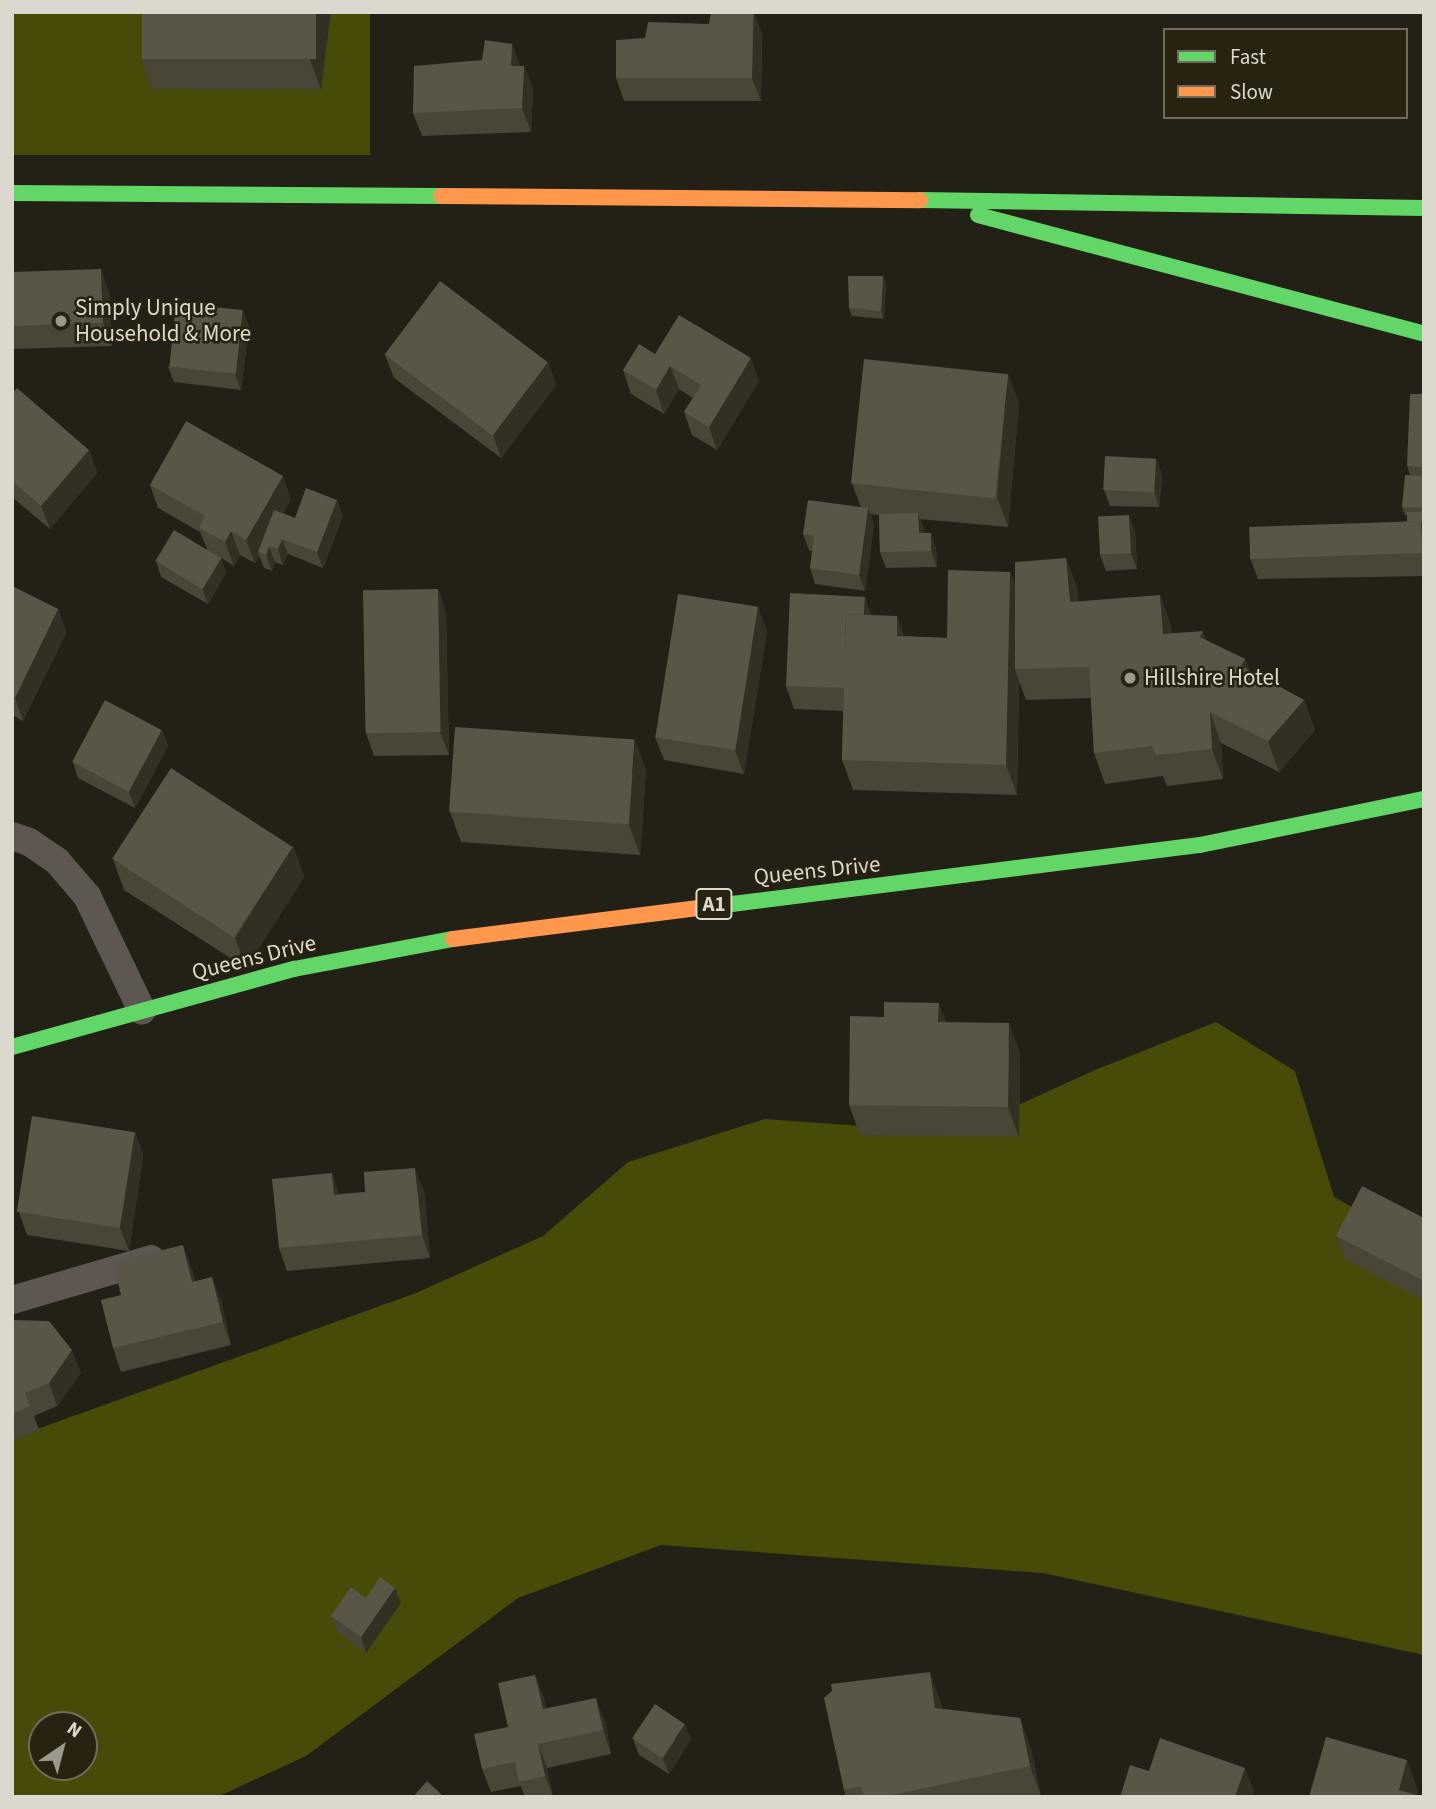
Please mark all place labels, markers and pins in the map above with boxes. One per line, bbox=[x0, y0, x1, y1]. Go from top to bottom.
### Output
place label: Simply Unique Household & More bbox=[75, 294, 251, 348]
marker: Simply Unique Household & More bbox=[53, 313, 69, 329]
place label: Hillshire Hotel bbox=[1144, 664, 1280, 692]
marker: Hillshire Hotel bbox=[1122, 670, 1138, 686]

